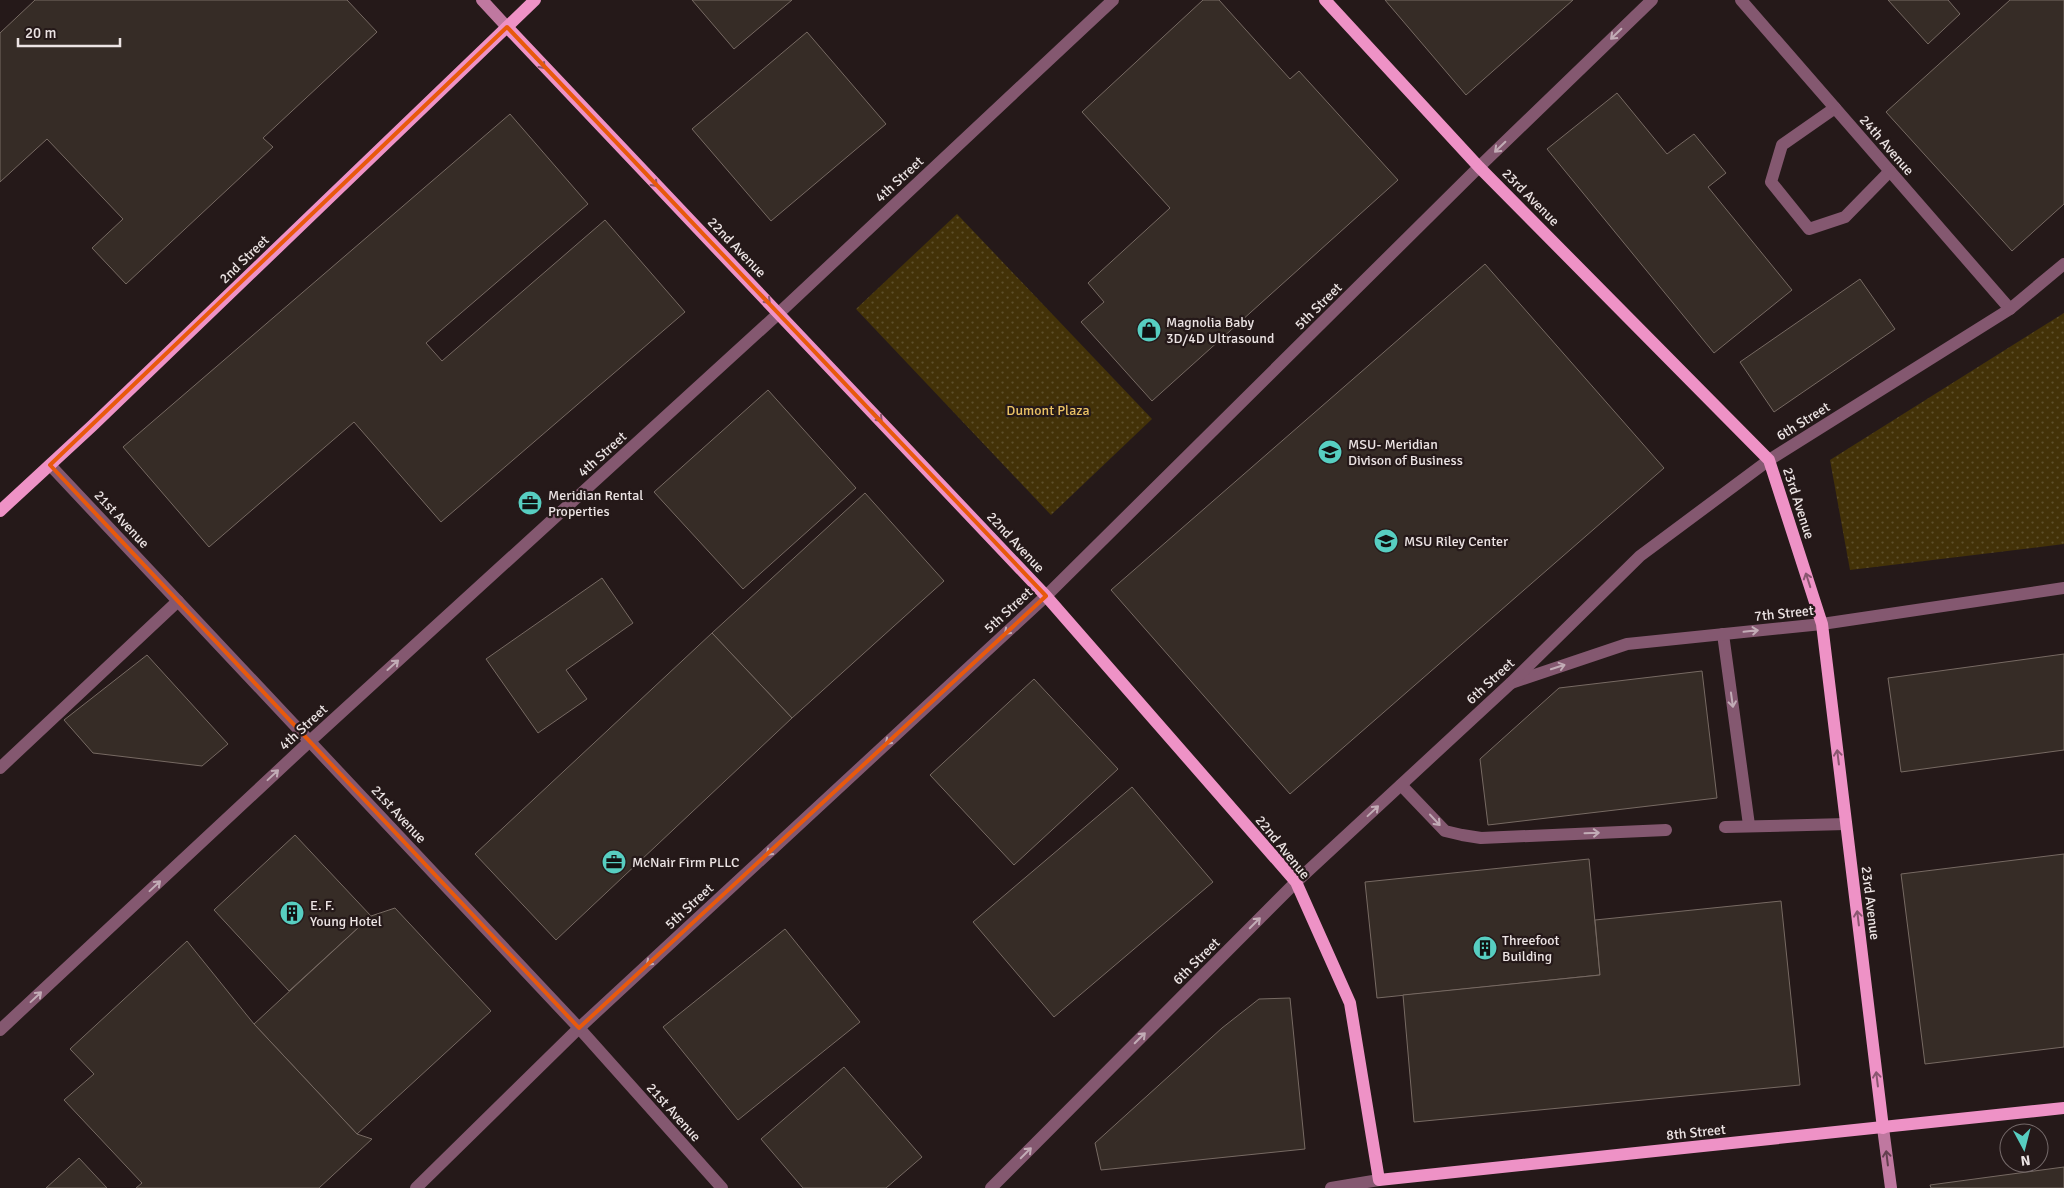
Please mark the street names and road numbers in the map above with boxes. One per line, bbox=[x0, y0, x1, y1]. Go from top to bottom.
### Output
street label: 24th Avenue bbox=[1856, 112, 1917, 179]
street label: 4th Street bbox=[872, 153, 927, 206]
street label: 23rd Avenue bbox=[1498, 165, 1563, 230]
street label: 22nd Avenue bbox=[704, 214, 770, 281]
street label: 2nd Street bbox=[216, 232, 273, 287]
street label: 5th Street bbox=[1291, 279, 1346, 333]
street label: 6th Street bbox=[1773, 398, 1833, 444]
street label: 4th Street bbox=[574, 428, 630, 481]
street label: 23rd Avenue bbox=[1779, 465, 1818, 541]
street label: 21st Avenue bbox=[91, 487, 153, 552]
street label: 22nd Avenue bbox=[983, 508, 1048, 576]
street label: 5th Street bbox=[981, 584, 1036, 637]
street label: 7th Street bbox=[1754, 602, 1815, 625]
street label: 6th Street bbox=[1463, 655, 1518, 708]
street label: 4th Street bbox=[276, 701, 331, 754]
street label: 21st Avenue bbox=[368, 782, 430, 847]
street label: 22nd Avenue bbox=[1252, 812, 1313, 883]
street label: 23rd Avenue bbox=[1858, 865, 1883, 941]
street label: 5th Street bbox=[662, 880, 717, 933]
street label: 6th Street bbox=[1169, 934, 1224, 988]
street label: 21st Avenue bbox=[643, 1080, 704, 1145]
street label: 8th Street bbox=[1666, 1121, 1727, 1144]

